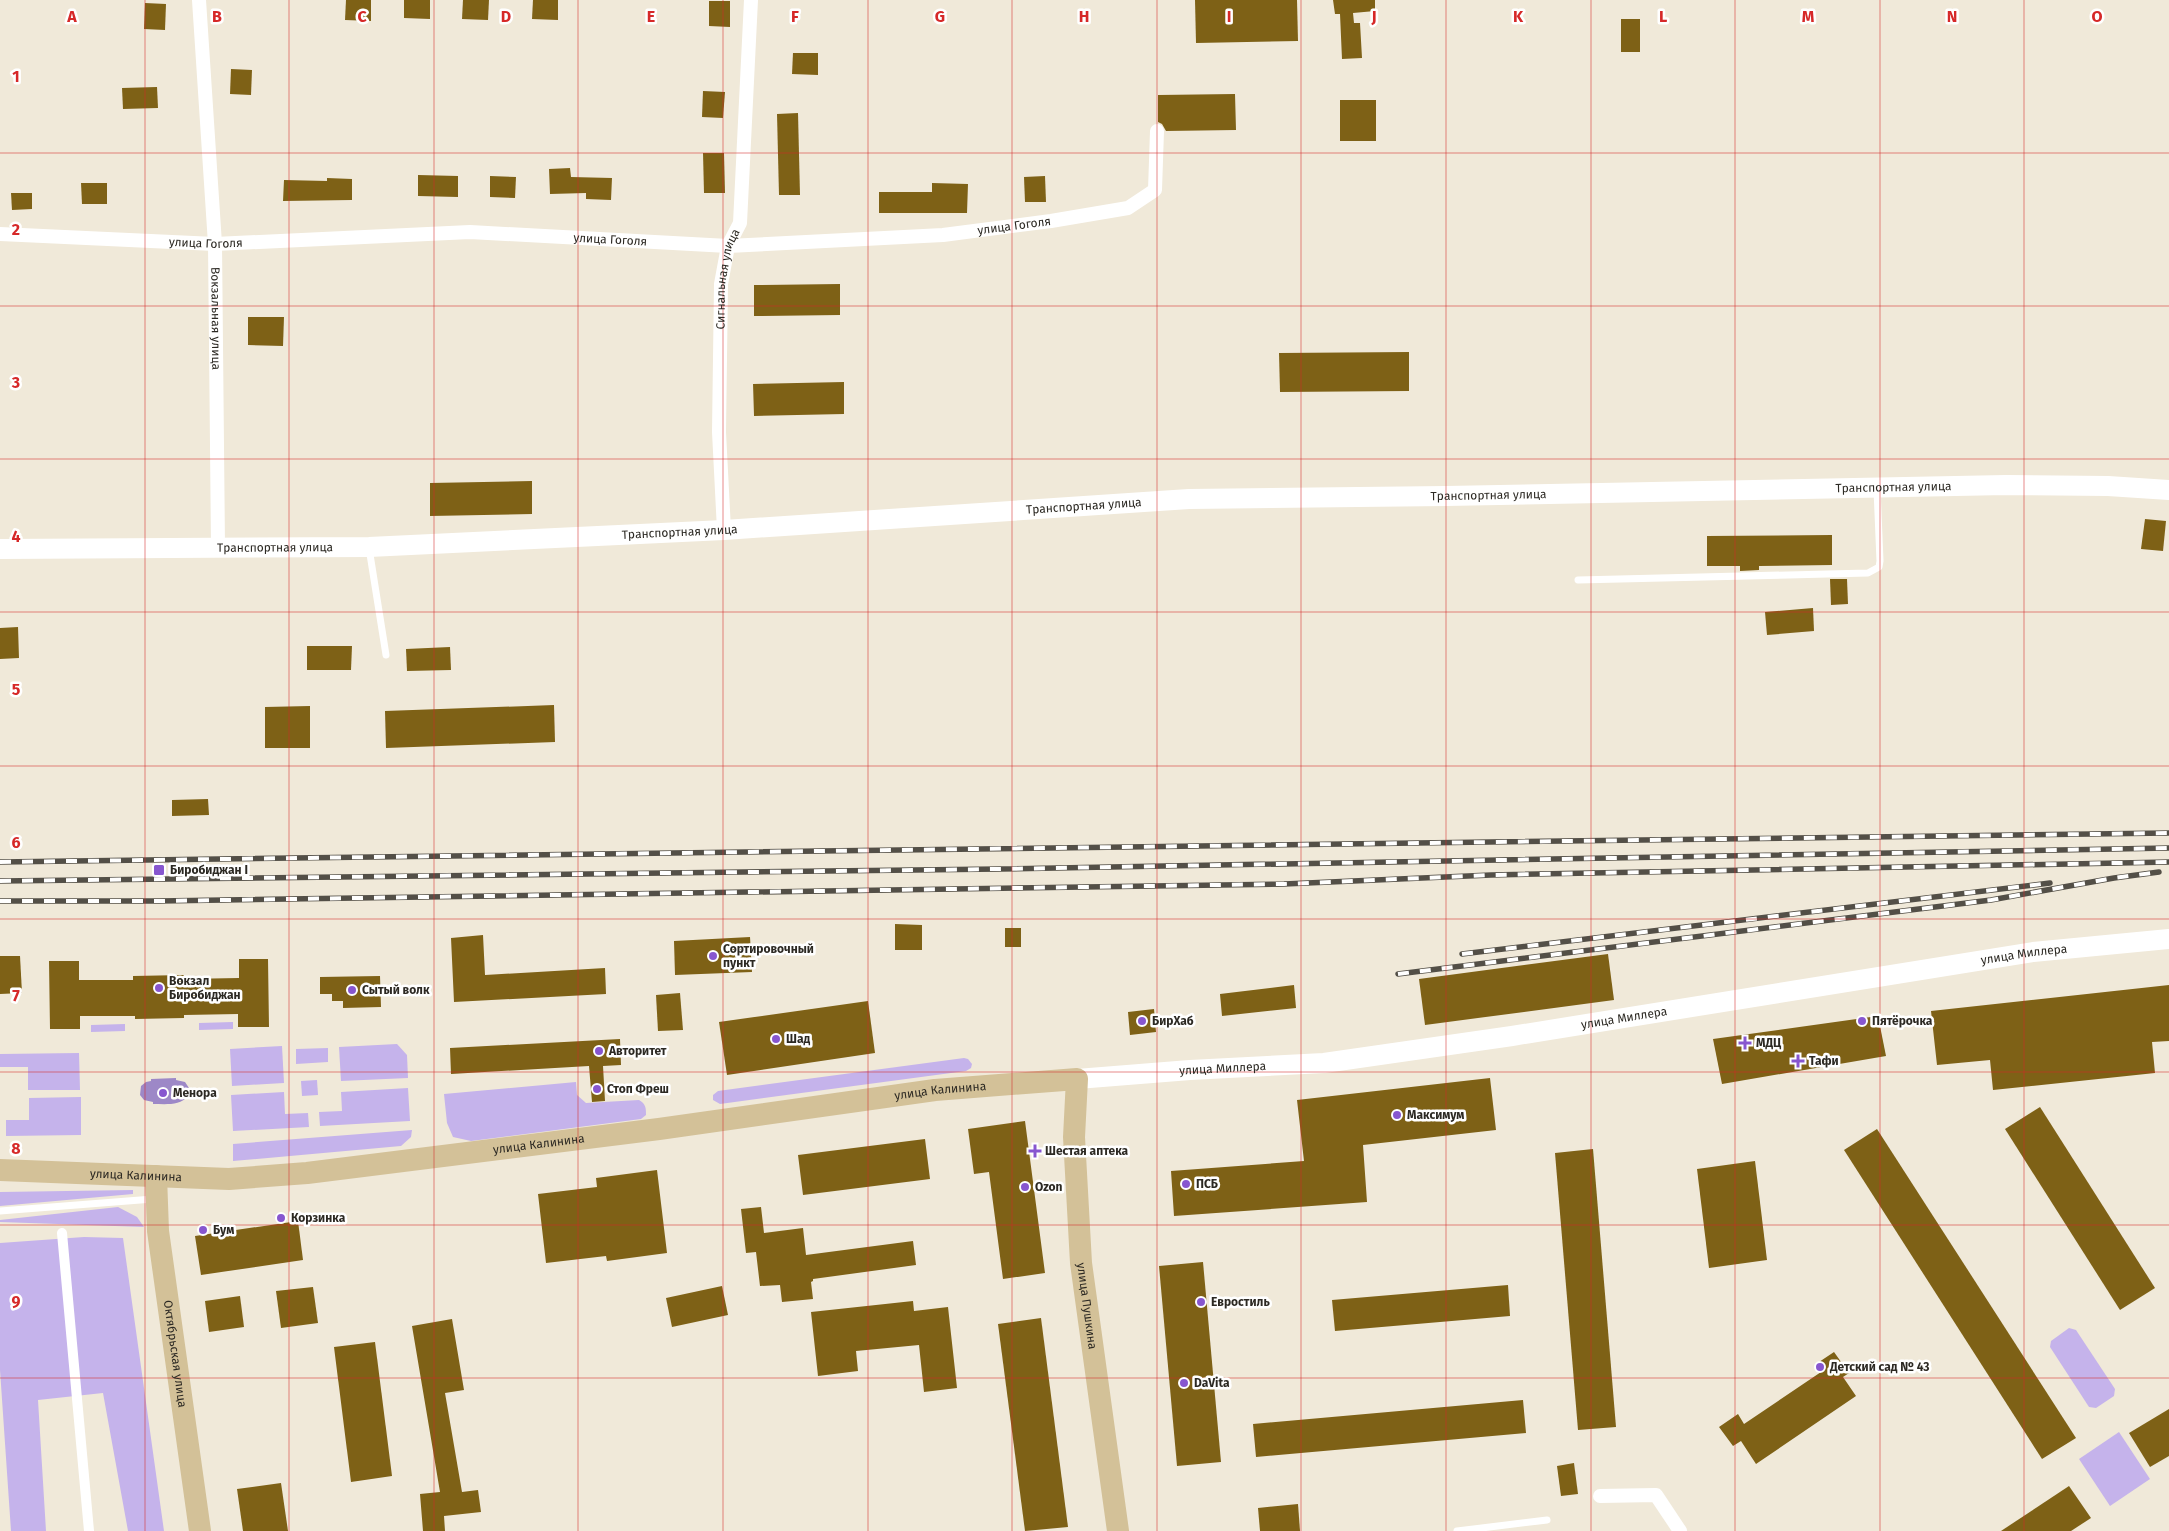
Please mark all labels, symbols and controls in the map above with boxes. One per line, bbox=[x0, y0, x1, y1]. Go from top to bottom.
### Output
text: A bbox=[66, 7, 77, 26]
text: B bbox=[212, 7, 222, 26]
text: C bbox=[357, 7, 367, 26]
text: D bbox=[501, 7, 511, 26]
text: E bbox=[647, 7, 655, 26]
text: F bbox=[791, 7, 799, 26]
text: G bbox=[935, 7, 945, 26]
text: H bbox=[1079, 7, 1089, 26]
text: I bbox=[1227, 7, 1231, 26]
text: J bbox=[1370, 7, 1377, 26]
text: K bbox=[1513, 7, 1524, 26]
text: L bbox=[1659, 7, 1667, 26]
text: M bbox=[1802, 7, 1815, 26]
text: N bbox=[1947, 7, 1957, 26]
text: O bbox=[2091, 7, 2103, 26]
text: 1 bbox=[12, 67, 20, 86]
street label: улица Гоголя bbox=[977, 214, 1052, 237]
text: 2 bbox=[12, 220, 20, 239]
street label: Сигнальная улица bbox=[713, 226, 743, 330]
street label: улица Гоголя bbox=[573, 231, 648, 249]
street label: улица Гоголя bbox=[169, 235, 243, 251]
street label: Вокзальная улица bbox=[208, 267, 223, 370]
text: 3 bbox=[11, 373, 20, 392]
street label: Транспортная улица bbox=[1835, 479, 1952, 495]
street label: Транспортная улица bbox=[1430, 487, 1547, 503]
street label: Транспортная улица bbox=[1025, 495, 1142, 517]
street label: Транспортная улица bbox=[621, 522, 738, 542]
text: 4 bbox=[11, 527, 21, 546]
street label: Транспортная улица bbox=[217, 540, 333, 555]
text: 5 bbox=[12, 680, 21, 699]
text: 6 bbox=[11, 833, 21, 852]
marker: Биробиджан I bbox=[152, 863, 166, 877]
place label: Биробиджан I bbox=[170, 863, 248, 877]
place label: Сортировочный пункт bbox=[723, 942, 814, 970]
street label: улица Миллера bbox=[1980, 942, 2068, 967]
marker: Сортировочный пункт bbox=[707, 950, 719, 962]
place label: Вокзал Биробиджан bbox=[169, 974, 241, 1002]
marker: Вокзал Биробиджан bbox=[153, 982, 165, 994]
place label: Сытый волк bbox=[362, 983, 430, 997]
marker: Сытый волк bbox=[346, 984, 358, 996]
text: 7 bbox=[12, 986, 20, 1005]
street label: улица Миллера bbox=[1580, 1004, 1668, 1032]
place label: БирХаб bbox=[1152, 1014, 1194, 1028]
place label: Пятёрочка bbox=[1872, 1014, 1933, 1028]
marker: БирХаб bbox=[1136, 1015, 1148, 1027]
marker: Пятёрочка bbox=[1856, 1015, 1868, 1027]
place label: Шад bbox=[786, 1032, 810, 1046]
marker: Шад bbox=[770, 1033, 782, 1045]
marker: МДЦ bbox=[1738, 1036, 1752, 1050]
place label: МДЦ bbox=[1756, 1036, 1782, 1050]
place label: Авторитет bbox=[608, 1044, 667, 1058]
marker: Авторитет bbox=[593, 1045, 605, 1057]
marker: Тафи bbox=[1791, 1054, 1805, 1068]
place label: Тафи bbox=[1809, 1054, 1839, 1068]
street label: улица Миллера bbox=[1179, 1059, 1266, 1078]
street label: улица Калинина bbox=[893, 1079, 987, 1103]
place label: Стоп Фреш bbox=[607, 1082, 669, 1096]
marker: Стоп Фреш bbox=[591, 1083, 603, 1095]
place label: Менора bbox=[173, 1086, 217, 1100]
marker: Менора bbox=[157, 1087, 169, 1099]
place label: Максимум bbox=[1407, 1108, 1464, 1122]
marker: Максимум bbox=[1391, 1109, 1403, 1121]
street label: улица Калинина bbox=[492, 1131, 585, 1157]
text: 8 bbox=[11, 1139, 21, 1158]
place label: Шестая аптека bbox=[1045, 1144, 1129, 1158]
marker: Шестая аптека bbox=[1029, 1145, 1041, 1157]
street label: улица Калинина bbox=[90, 1167, 182, 1184]
place label: ПСБ bbox=[1196, 1177, 1218, 1191]
marker: ПСБ bbox=[1180, 1178, 1192, 1190]
place label: Ozon bbox=[1035, 1180, 1063, 1194]
marker: Ozon bbox=[1019, 1181, 1031, 1193]
place label: Корзинка bbox=[291, 1211, 346, 1225]
marker: Корзинка bbox=[275, 1212, 287, 1224]
place label: Бум bbox=[213, 1223, 234, 1237]
marker: Бум bbox=[197, 1224, 209, 1236]
street label: улица Пушкина bbox=[1074, 1262, 1100, 1350]
text: 9 bbox=[12, 1292, 21, 1311]
place label: Евростиль bbox=[1211, 1295, 1270, 1309]
marker: Евростиль bbox=[1195, 1296, 1207, 1308]
street label: Октябрьская улица bbox=[161, 1299, 190, 1408]
place label: Детский сад № 43 bbox=[1829, 1360, 1930, 1374]
marker: Детский сад № 43 bbox=[1814, 1361, 1826, 1373]
place label: DaVita bbox=[1194, 1376, 1230, 1390]
marker: DaVita bbox=[1178, 1377, 1190, 1389]

